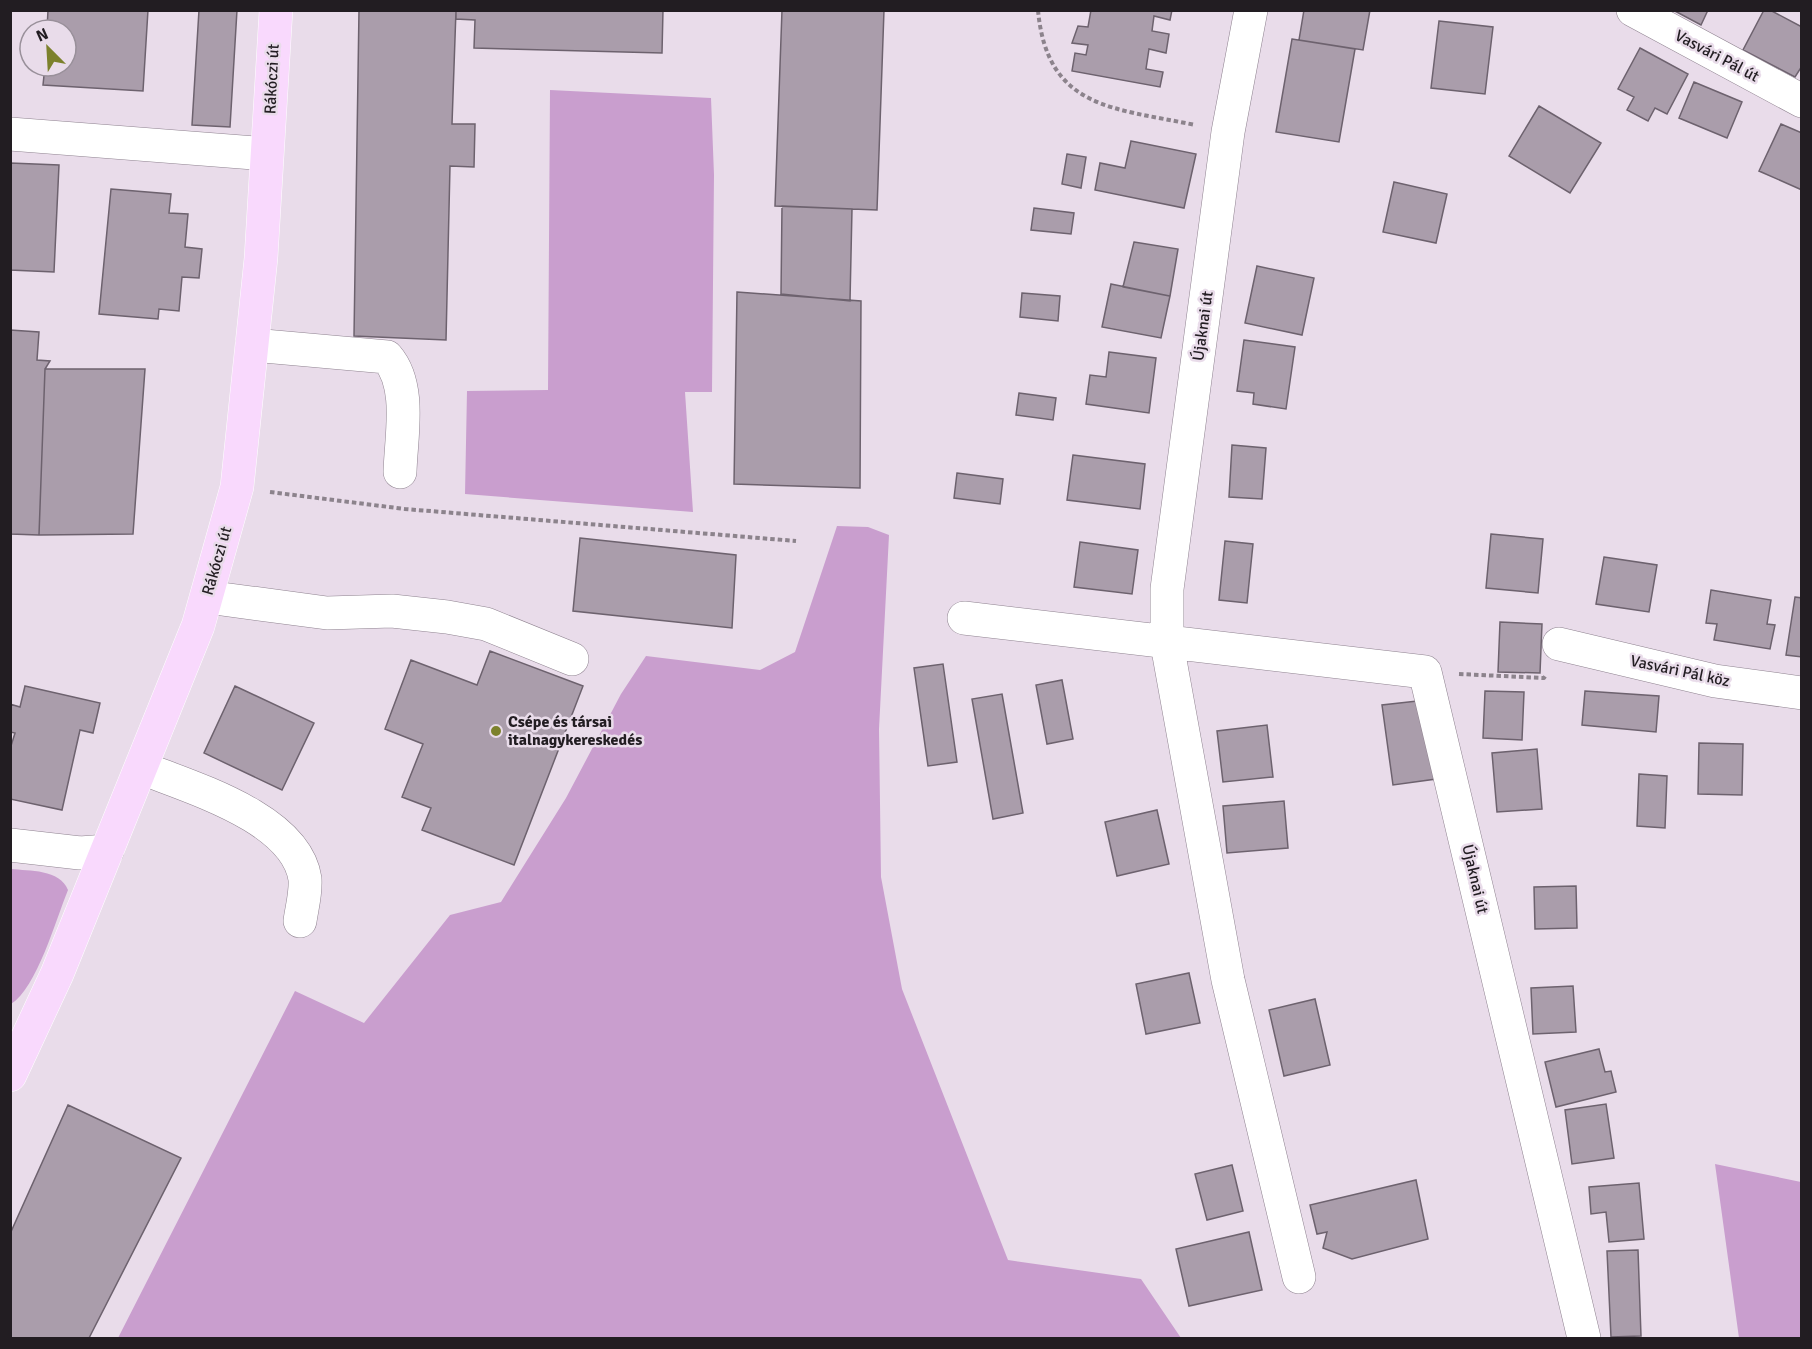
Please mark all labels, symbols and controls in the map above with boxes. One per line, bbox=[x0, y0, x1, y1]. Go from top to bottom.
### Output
north arrow bbox=[18, 18, 78, 78]
text: N bbox=[33, 24, 51, 47]
street label: Vasvári Pál út bbox=[1671, 25, 1763, 87]
street label: Rákóczi út bbox=[260, 43, 284, 115]
street label: Újaknai út bbox=[1188, 289, 1218, 362]
street label: Rákóczi út bbox=[198, 524, 236, 598]
street label: Vasvári Pál köz bbox=[1629, 651, 1731, 691]
place label: Csépe és társai italnagykereskedés bbox=[508, 712, 642, 750]
marker: Csépe és társai italnagykereskedés bbox=[489, 724, 503, 738]
street label: Újaknai út bbox=[1457, 842, 1493, 916]

